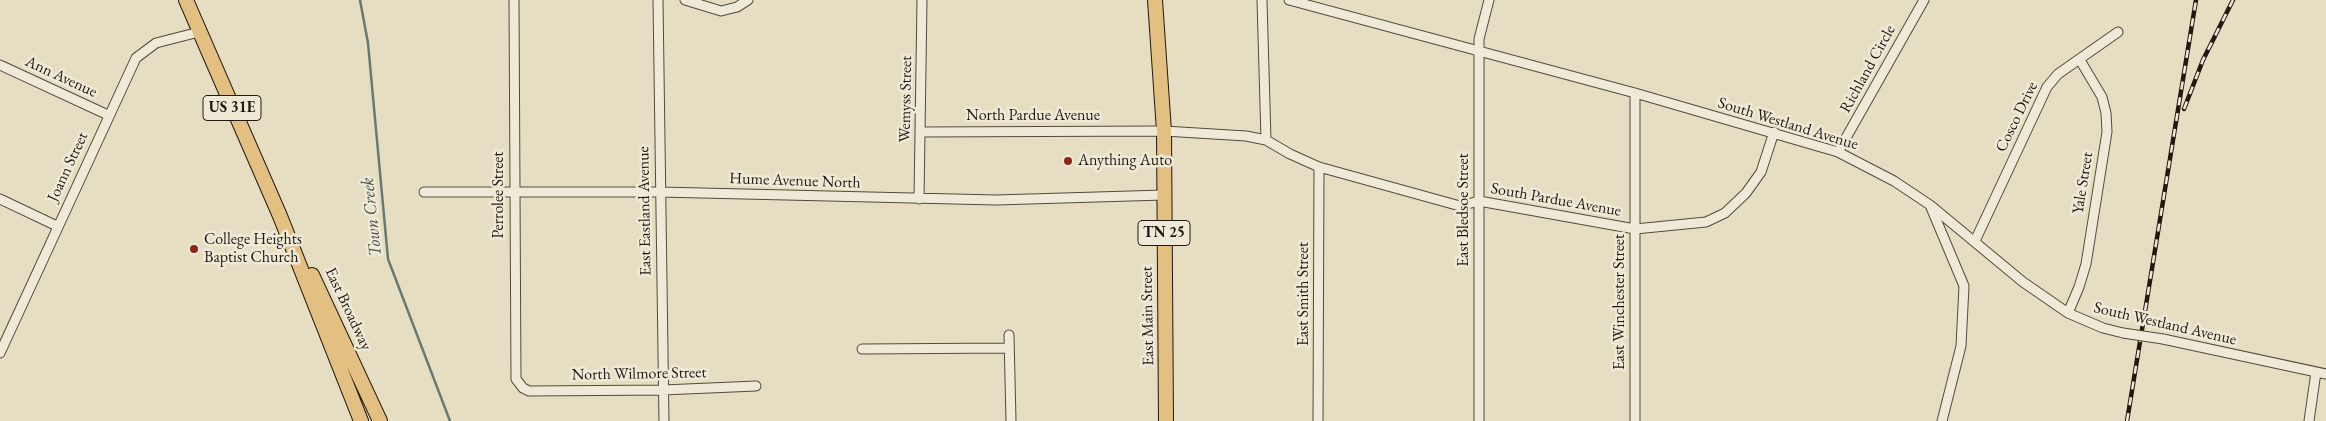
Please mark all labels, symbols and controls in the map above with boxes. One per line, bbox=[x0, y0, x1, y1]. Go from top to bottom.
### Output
street label: Richland Circle bbox=[1836, 22, 1900, 116]
street label: Ann Avenue bbox=[22, 52, 100, 102]
street label: Wemyss Street bbox=[896, 55, 916, 143]
street label: Cosco Drive bbox=[1992, 79, 2042, 155]
street label: South Westland Avenue bbox=[1716, 94, 1860, 154]
road number: US 31E bbox=[203, 96, 261, 120]
street label: North Pardue Avenue bbox=[966, 106, 1100, 126]
street label: Joann Street bbox=[44, 129, 92, 205]
street label: East Eastland Avenue bbox=[634, 146, 656, 276]
street label: Perrolee Street bbox=[489, 151, 509, 239]
place label: Anything Auto bbox=[1078, 151, 1172, 171]
street label: Yale Street bbox=[2069, 151, 2097, 215]
street label: East Bledsoe Street bbox=[1454, 153, 1474, 267]
marker: Anything Auto bbox=[1062, 155, 1074, 167]
street label: Hume Avenue North bbox=[729, 169, 861, 193]
water label: Town Creek bbox=[357, 176, 387, 258]
street label: South Pardue Avenue bbox=[1489, 179, 1623, 221]
road number: TN 25 bbox=[1138, 220, 1190, 246]
place label: College Heights Baptist Church bbox=[204, 230, 302, 268]
street label: East Winchester Street bbox=[1610, 234, 1630, 370]
street label: East Smith Street bbox=[1294, 242, 1314, 346]
marker: College Heights Baptist Church bbox=[188, 243, 200, 255]
street label: East Broadway bbox=[320, 265, 376, 353]
street label: East Main Street bbox=[1138, 266, 1158, 366]
street label: South Westland Avenue bbox=[2092, 298, 2238, 350]
street label: North Wilmore Street bbox=[571, 363, 707, 385]

